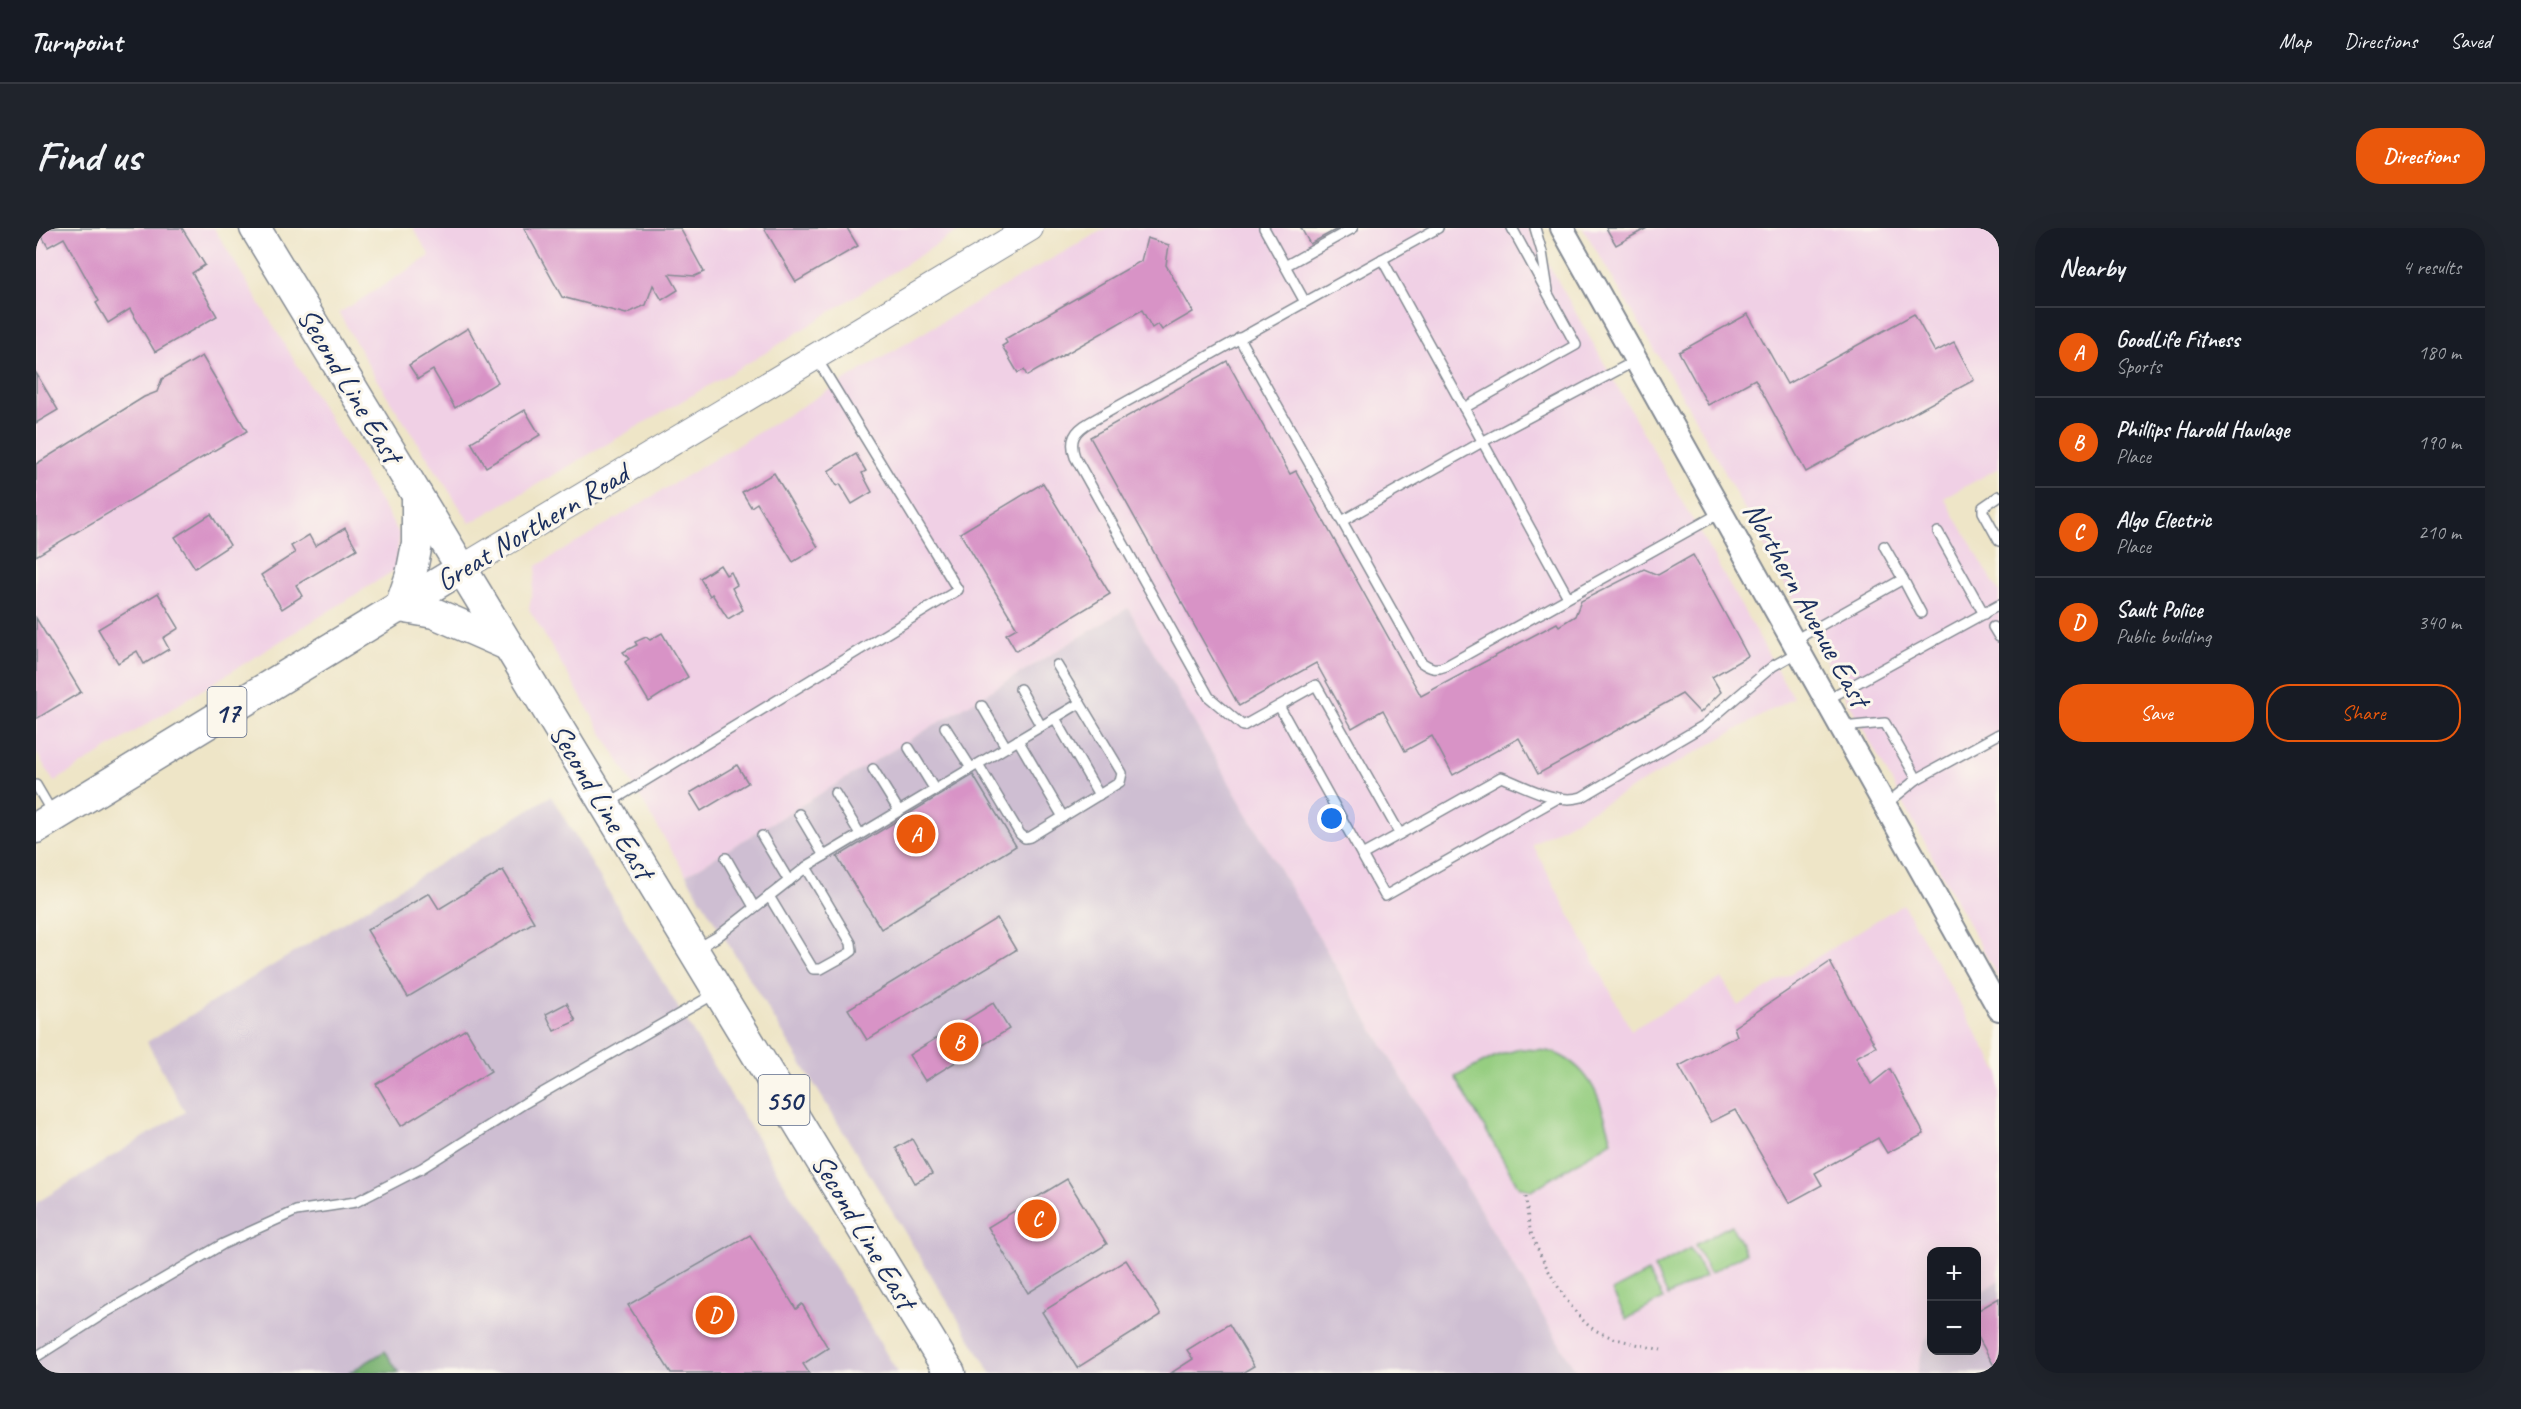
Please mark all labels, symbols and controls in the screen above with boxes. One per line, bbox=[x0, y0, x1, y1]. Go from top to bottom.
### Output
text: Turnpoint bbox=[30, 24, 122, 59]
text: Map bbox=[2279, 28, 2311, 54]
text: Directions bbox=[2344, 28, 2417, 54]
text: Saved bbox=[2450, 28, 2491, 54]
button: Directions bbox=[2356, 128, 2485, 184]
text: Find us bbox=[36, 130, 141, 183]
text: Nearby bbox=[2059, 251, 2124, 284]
text: 4 results bbox=[2402, 255, 2461, 280]
street label: Second Line East bbox=[289, 300, 413, 473]
text: GoodLife Fitness bbox=[2116, 326, 2240, 354]
text: A bbox=[2073, 340, 2084, 365]
text: 180 m bbox=[2418, 340, 2461, 365]
text: Sports bbox=[2116, 354, 2161, 379]
text: Phillips Harold Haulage bbox=[2116, 416, 2289, 444]
text: B bbox=[2073, 430, 2084, 455]
text: 190 m bbox=[2418, 430, 2461, 455]
text: Place bbox=[2116, 444, 2151, 469]
street label: Great Northern Road bbox=[429, 452, 639, 599]
street label: Northern Avenue East bbox=[1735, 495, 1881, 717]
text: Algo Electric bbox=[2116, 506, 2211, 534]
text: C bbox=[2074, 520, 2083, 545]
text: 210 m bbox=[2418, 520, 2461, 545]
text: Place bbox=[2116, 534, 2151, 559]
text: Sault Police bbox=[2116, 596, 2203, 624]
text: D bbox=[2073, 610, 2084, 635]
text: 340 m bbox=[2418, 610, 2461, 635]
text: Public building bbox=[2116, 624, 2211, 649]
button: Save bbox=[2059, 684, 2254, 742]
button: Share bbox=[2266, 684, 2461, 742]
road number: 17 bbox=[208, 687, 246, 737]
street label: Second Line East bbox=[541, 716, 665, 889]
your location bbox=[1317, 804, 1346, 833]
pin: A bbox=[896, 812, 936, 856]
pin: B bbox=[940, 1020, 978, 1064]
road number: 550 bbox=[758, 1075, 810, 1125]
street label: Second Line East bbox=[803, 1146, 927, 1319]
pin: C bbox=[1018, 1196, 1056, 1242]
map controls bbox=[1927, 1247, 1981, 1355]
button: + bbox=[1927, 1247, 1981, 1301]
pin: D bbox=[696, 1292, 734, 1338]
button: − bbox=[1927, 1301, 1981, 1355]

